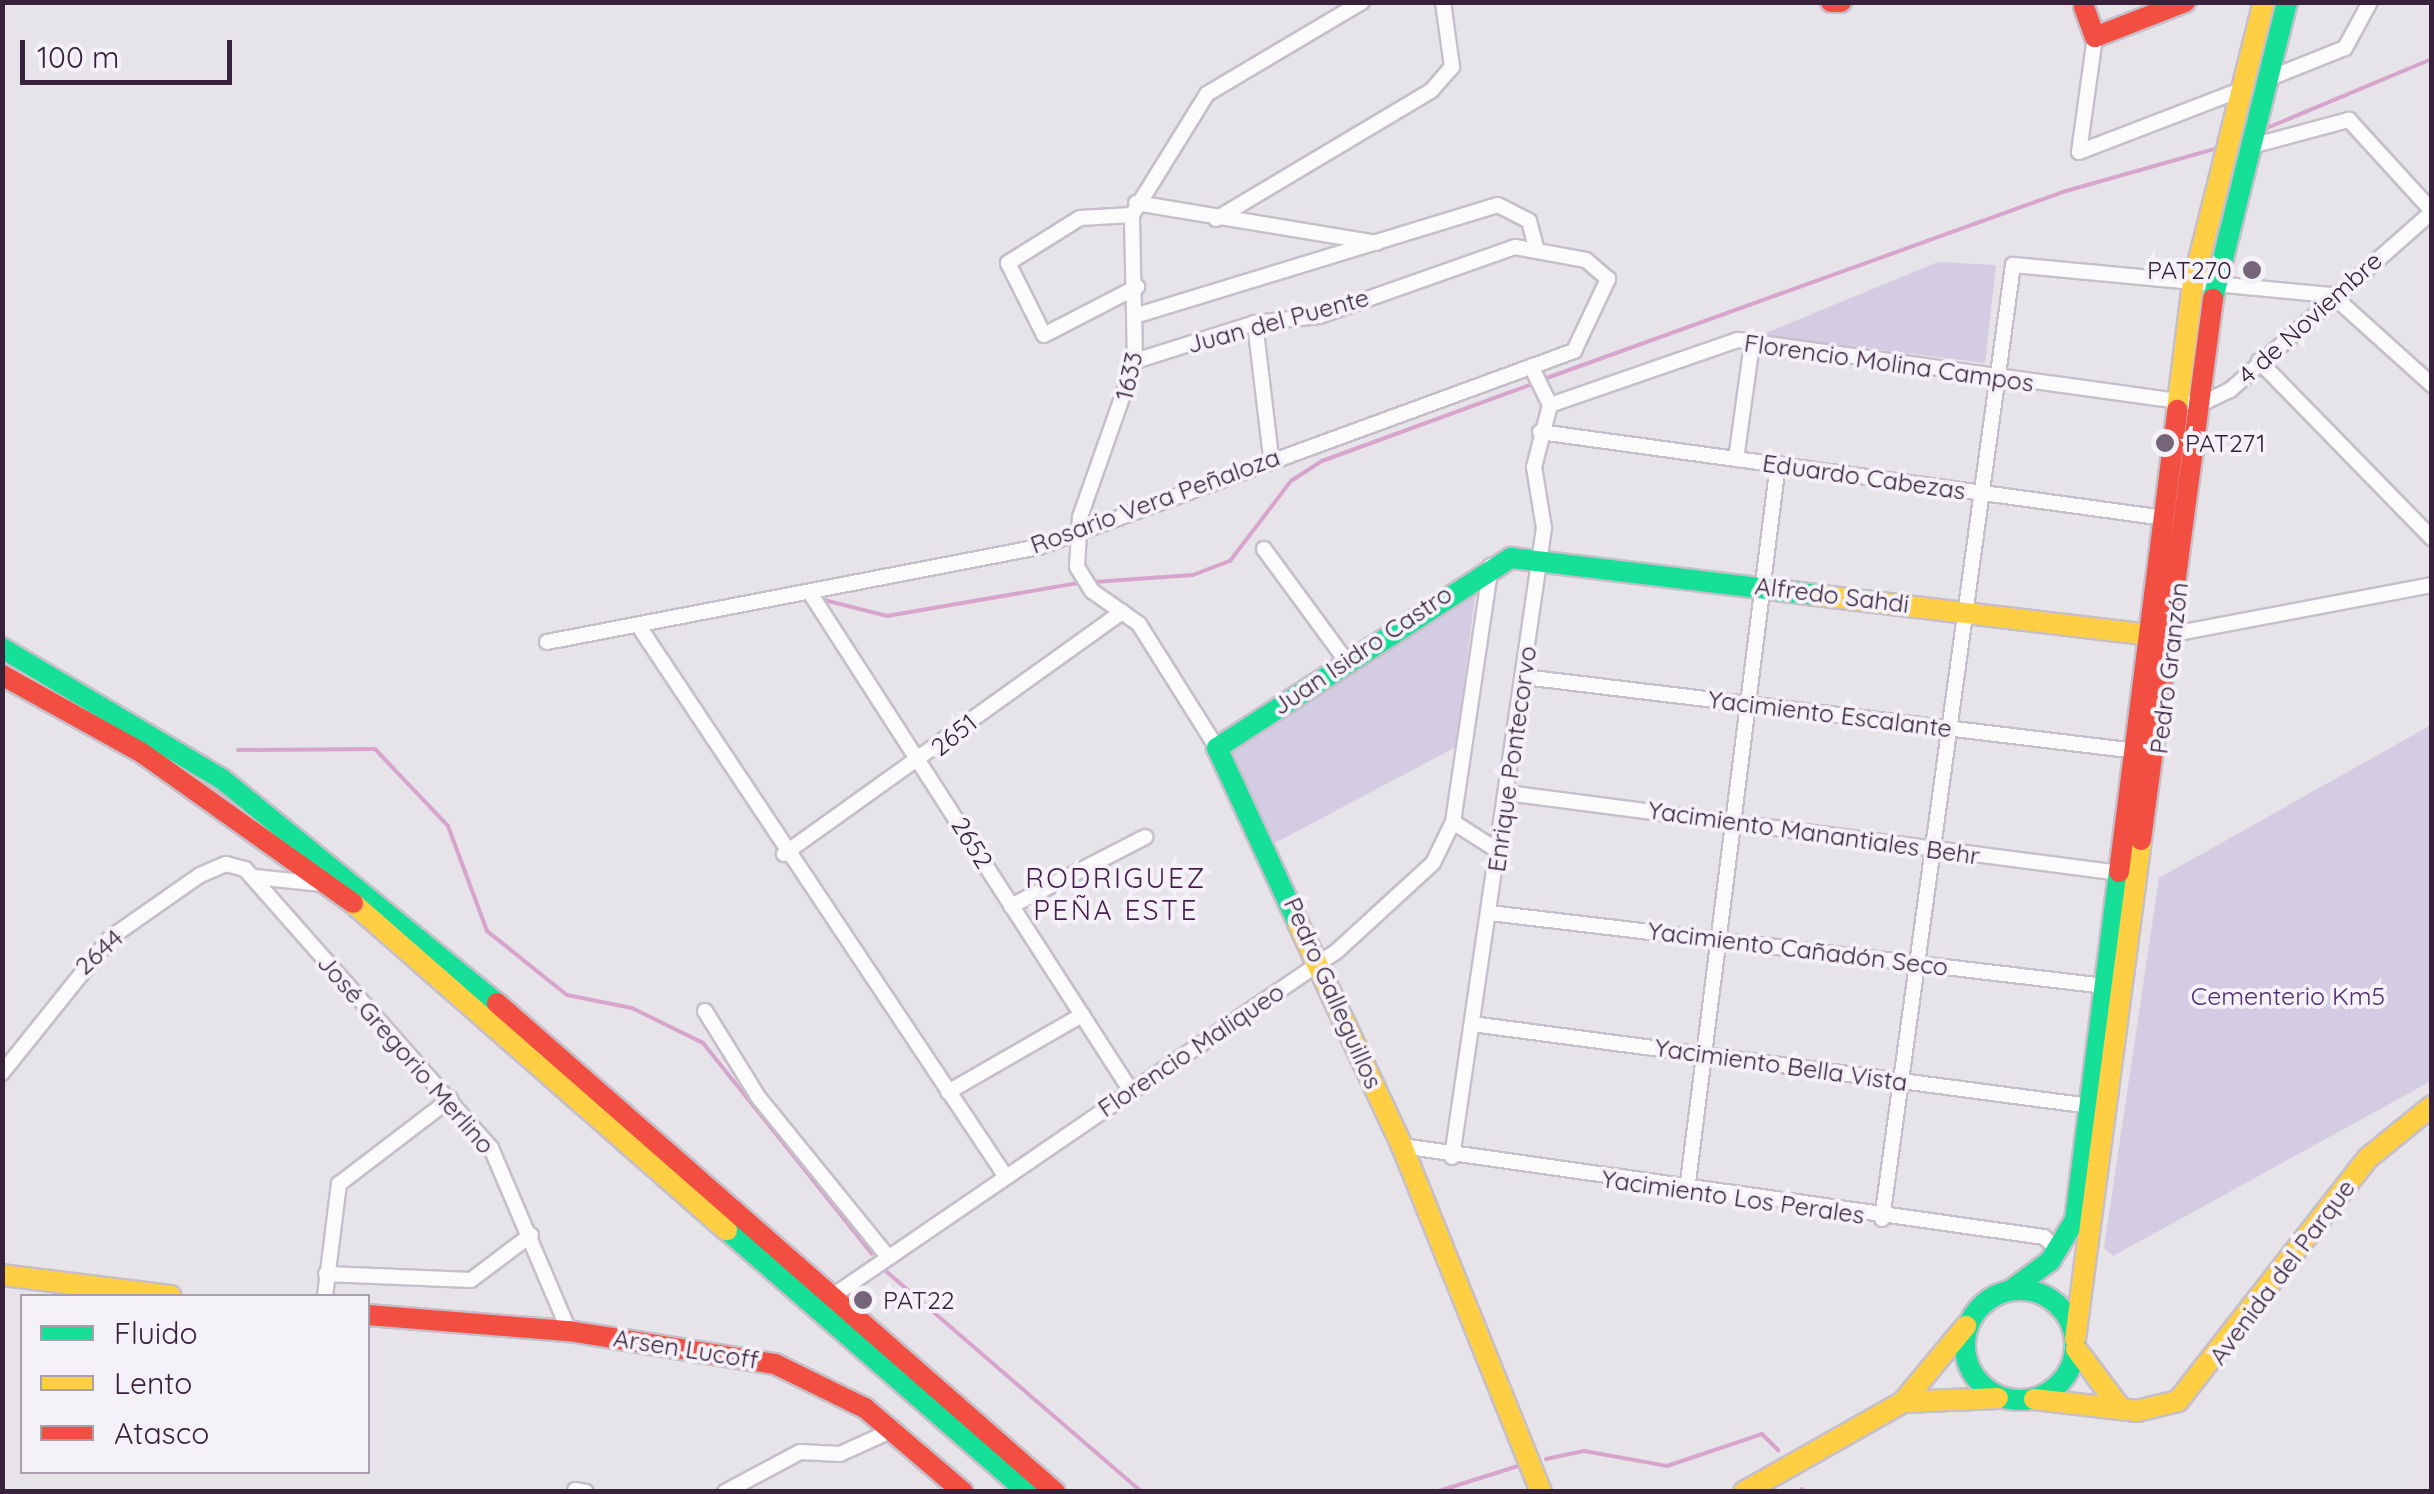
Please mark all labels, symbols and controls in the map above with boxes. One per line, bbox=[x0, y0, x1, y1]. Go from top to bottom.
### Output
scale bar bbox=[25, 20, 238, 82]
text: 100 m bbox=[37, 38, 119, 76]
street label: 4 de Noviembre bbox=[2232, 246, 2388, 390]
place label: PAT270 bbox=[2147, 255, 2232, 285]
marker: PAT270 bbox=[2241, 259, 2263, 281]
street label: Juan del Puente bbox=[1184, 282, 1372, 360]
street label: Florencio Molina Campos bbox=[1742, 328, 2036, 398]
street label: 1633 bbox=[1109, 349, 1149, 403]
place label: PAT271 bbox=[2185, 428, 2266, 458]
marker: PAT271 bbox=[2154, 432, 2176, 454]
street label: Rosario Vera Peñaloza bbox=[1026, 442, 1284, 560]
street label: Eduardo Cabezas bbox=[1761, 448, 1967, 506]
street label: Alfredo Sahdi bbox=[1753, 571, 1911, 619]
street label: Juan Isidro Castro bbox=[1266, 579, 1458, 721]
street label: Pedro Granzón bbox=[2144, 580, 2194, 756]
street label: Enrique Pontecorvo bbox=[1481, 644, 1543, 874]
street label: Yacimiento Escalante bbox=[1706, 684, 1954, 744]
street label: 2651 bbox=[925, 708, 983, 762]
street label: Yacimiento Manantiales Behr bbox=[1646, 795, 1982, 871]
street label: 2652 bbox=[945, 812, 999, 874]
district label: RODRIGUEZ PEÑA ESTE bbox=[1025, 861, 1207, 927]
street label: Pedro Galleguillos bbox=[1277, 893, 1389, 1093]
street label: Yacimiento Cañadón Seco bbox=[1646, 916, 1950, 982]
street label: 2644 bbox=[69, 923, 129, 981]
street label: José Gregorio Merlino bbox=[311, 948, 501, 1160]
street label: Florencio Maliqueo bbox=[1092, 977, 1290, 1123]
park label: Cementerio Km5 bbox=[2191, 981, 2385, 1011]
street label: Yacimiento Bella Vista bbox=[1653, 1032, 1909, 1098]
street label: Yacimiento Los Perales bbox=[1600, 1164, 1866, 1230]
street label: Avenida del Parque bbox=[2203, 1174, 2361, 1370]
place label: PAT22 bbox=[883, 1285, 955, 1315]
marker: PAT22 bbox=[852, 1289, 874, 1311]
legend bbox=[20, 1294, 370, 1474]
text: Fluido bbox=[114, 1314, 198, 1352]
street label: Arsen Lucoff bbox=[611, 1323, 761, 1375]
text: Lento bbox=[114, 1364, 192, 1402]
text: Atasco bbox=[114, 1414, 209, 1452]

